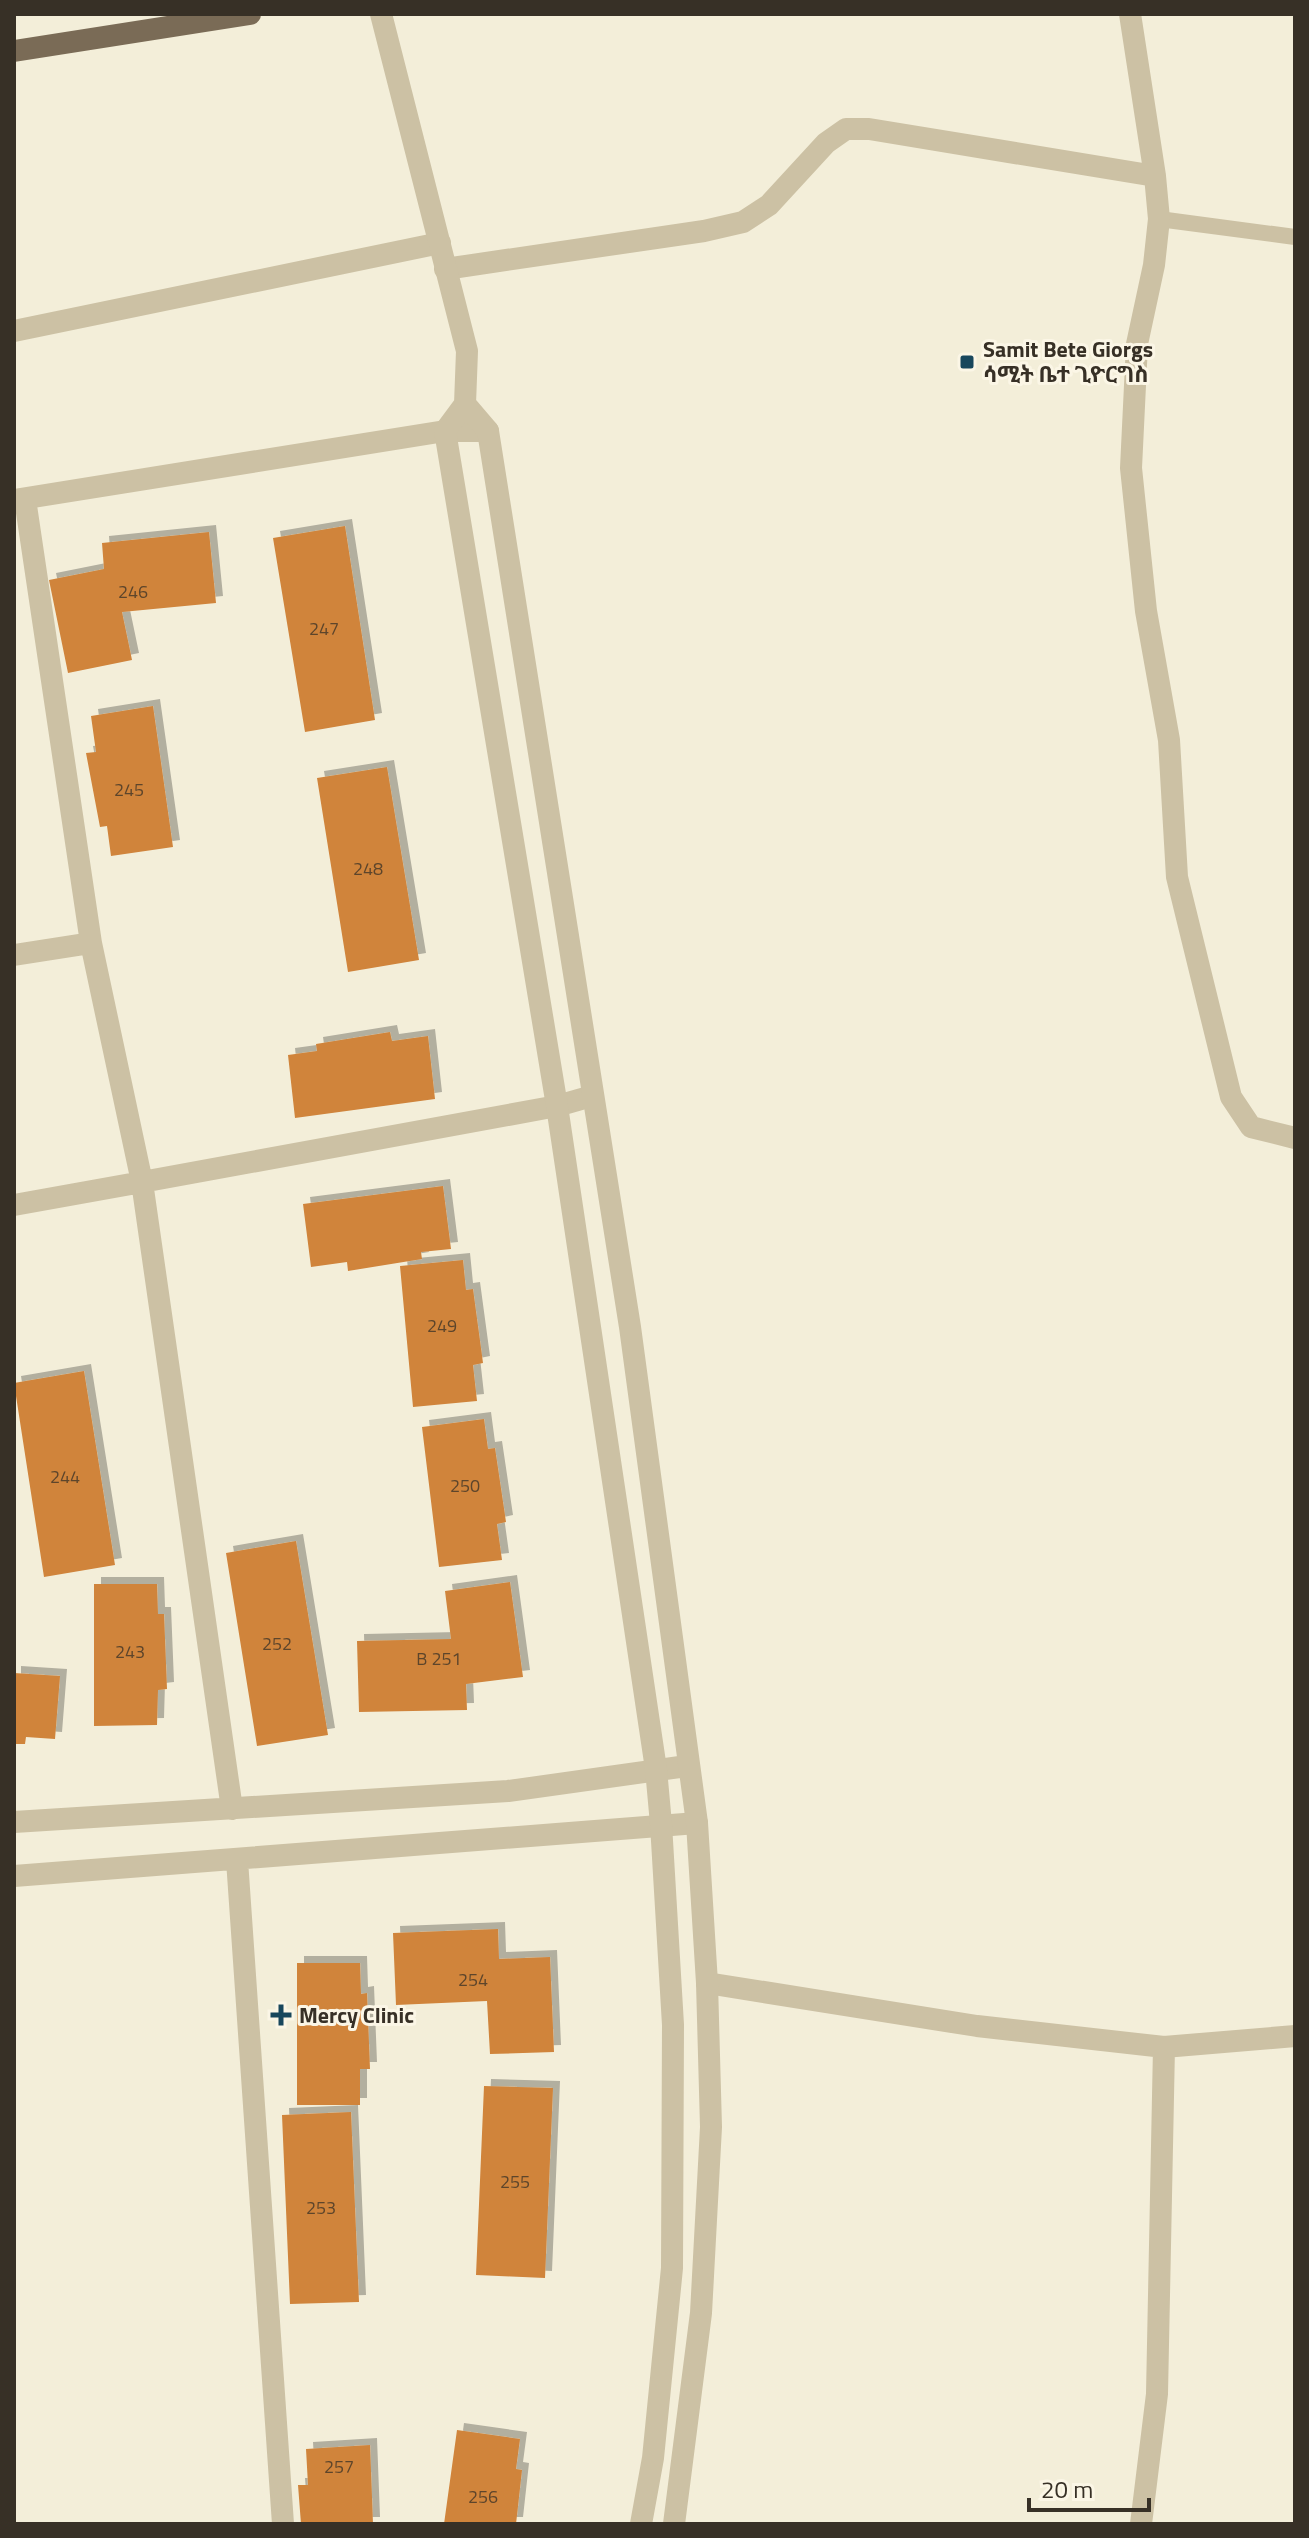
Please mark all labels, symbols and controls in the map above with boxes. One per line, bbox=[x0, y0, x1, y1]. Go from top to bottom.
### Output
place label: Samit Bete Giorgs ሳሚት ቤተ ጊዮርግስ bbox=[983, 332, 1153, 391]
marker: Samit Bete Giorgs ሳሚት ቤተ ጊዮርግስ bbox=[958, 353, 976, 371]
house number: 246 bbox=[118, 578, 148, 605]
house number: 247 bbox=[309, 615, 339, 642]
house number: 245 bbox=[114, 776, 144, 803]
house number: 248 bbox=[353, 855, 383, 882]
house number: 249 bbox=[427, 1312, 457, 1339]
house number: 244 bbox=[50, 1463, 80, 1490]
house number: 250 bbox=[450, 1472, 480, 1499]
house number: 252 bbox=[262, 1630, 292, 1657]
house number: 243 bbox=[115, 1638, 145, 1665]
house number: B 251 bbox=[416, 1645, 462, 1672]
house number: 254 bbox=[458, 1966, 488, 1993]
place label: Mercy Clinic bbox=[299, 1998, 414, 2032]
marker: Mercy Clinic bbox=[270, 2004, 292, 2026]
house number: 255 bbox=[500, 2168, 530, 2195]
house number: 253 bbox=[306, 2194, 336, 2221]
house number: 257 bbox=[324, 2453, 354, 2480]
scale bar bbox=[1029, 2462, 1149, 2512]
text: 20 m bbox=[1041, 2471, 1093, 2507]
house number: 256 bbox=[468, 2483, 498, 2510]

